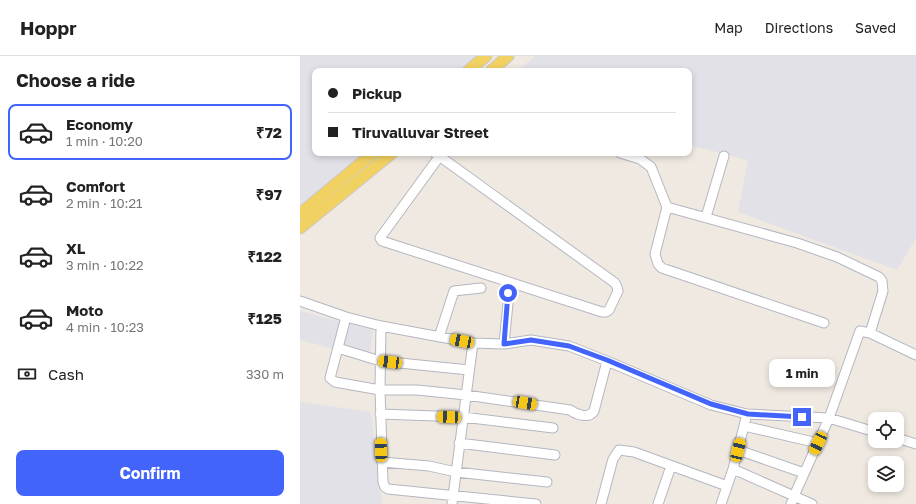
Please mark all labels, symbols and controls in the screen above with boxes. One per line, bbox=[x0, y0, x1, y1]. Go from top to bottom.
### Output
text: Hoppr bbox=[20, 16, 77, 39]
text: Map bbox=[714, 19, 743, 36]
text: Directions bbox=[765, 19, 833, 36]
text: Saved bbox=[855, 19, 896, 36]
text: Choose a ride bbox=[16, 69, 135, 91]
text: Pickup bbox=[352, 84, 402, 102]
icon: car bbox=[18, 114, 54, 150]
text: Economy bbox=[66, 115, 133, 133]
text: ₹72 bbox=[256, 123, 282, 141]
text: Tiruvalluvar Street bbox=[352, 123, 489, 141]
text: 1 min · 10:20 bbox=[66, 133, 143, 149]
icon: car bbox=[18, 176, 54, 212]
text: Comfort bbox=[66, 177, 125, 195]
text: ₹97 bbox=[256, 185, 282, 203]
text: 2 min · 10:21 bbox=[66, 195, 142, 211]
icon: car bbox=[18, 238, 54, 274]
text: XL bbox=[66, 239, 85, 257]
text: ₹122 bbox=[247, 247, 282, 265]
text: 3 min · 10:22 bbox=[66, 257, 144, 273]
route start bbox=[499, 284, 517, 302]
icon: car bbox=[18, 300, 54, 336]
text: Moto bbox=[66, 301, 103, 319]
text: ₹125 bbox=[247, 309, 282, 327]
text: 4 min · 10:23 bbox=[66, 319, 144, 335]
car bbox=[449, 333, 475, 349]
car bbox=[377, 355, 403, 369]
callout: 1 min bbox=[769, 359, 835, 387]
icon: cash bbox=[16, 363, 38, 385]
text: Cash bbox=[48, 365, 84, 383]
text: 1 min bbox=[786, 365, 818, 381]
text: 330 m bbox=[246, 366, 284, 382]
car bbox=[512, 395, 538, 411]
route end bbox=[793, 408, 811, 426]
car bbox=[437, 411, 461, 423]
map controls bbox=[868, 412, 904, 492]
button: locate bbox=[868, 412, 904, 448]
car bbox=[807, 430, 829, 456]
car bbox=[729, 437, 747, 463]
car bbox=[375, 438, 387, 462]
button: Confirm bbox=[16, 450, 284, 496]
button: layers bbox=[868, 456, 904, 492]

